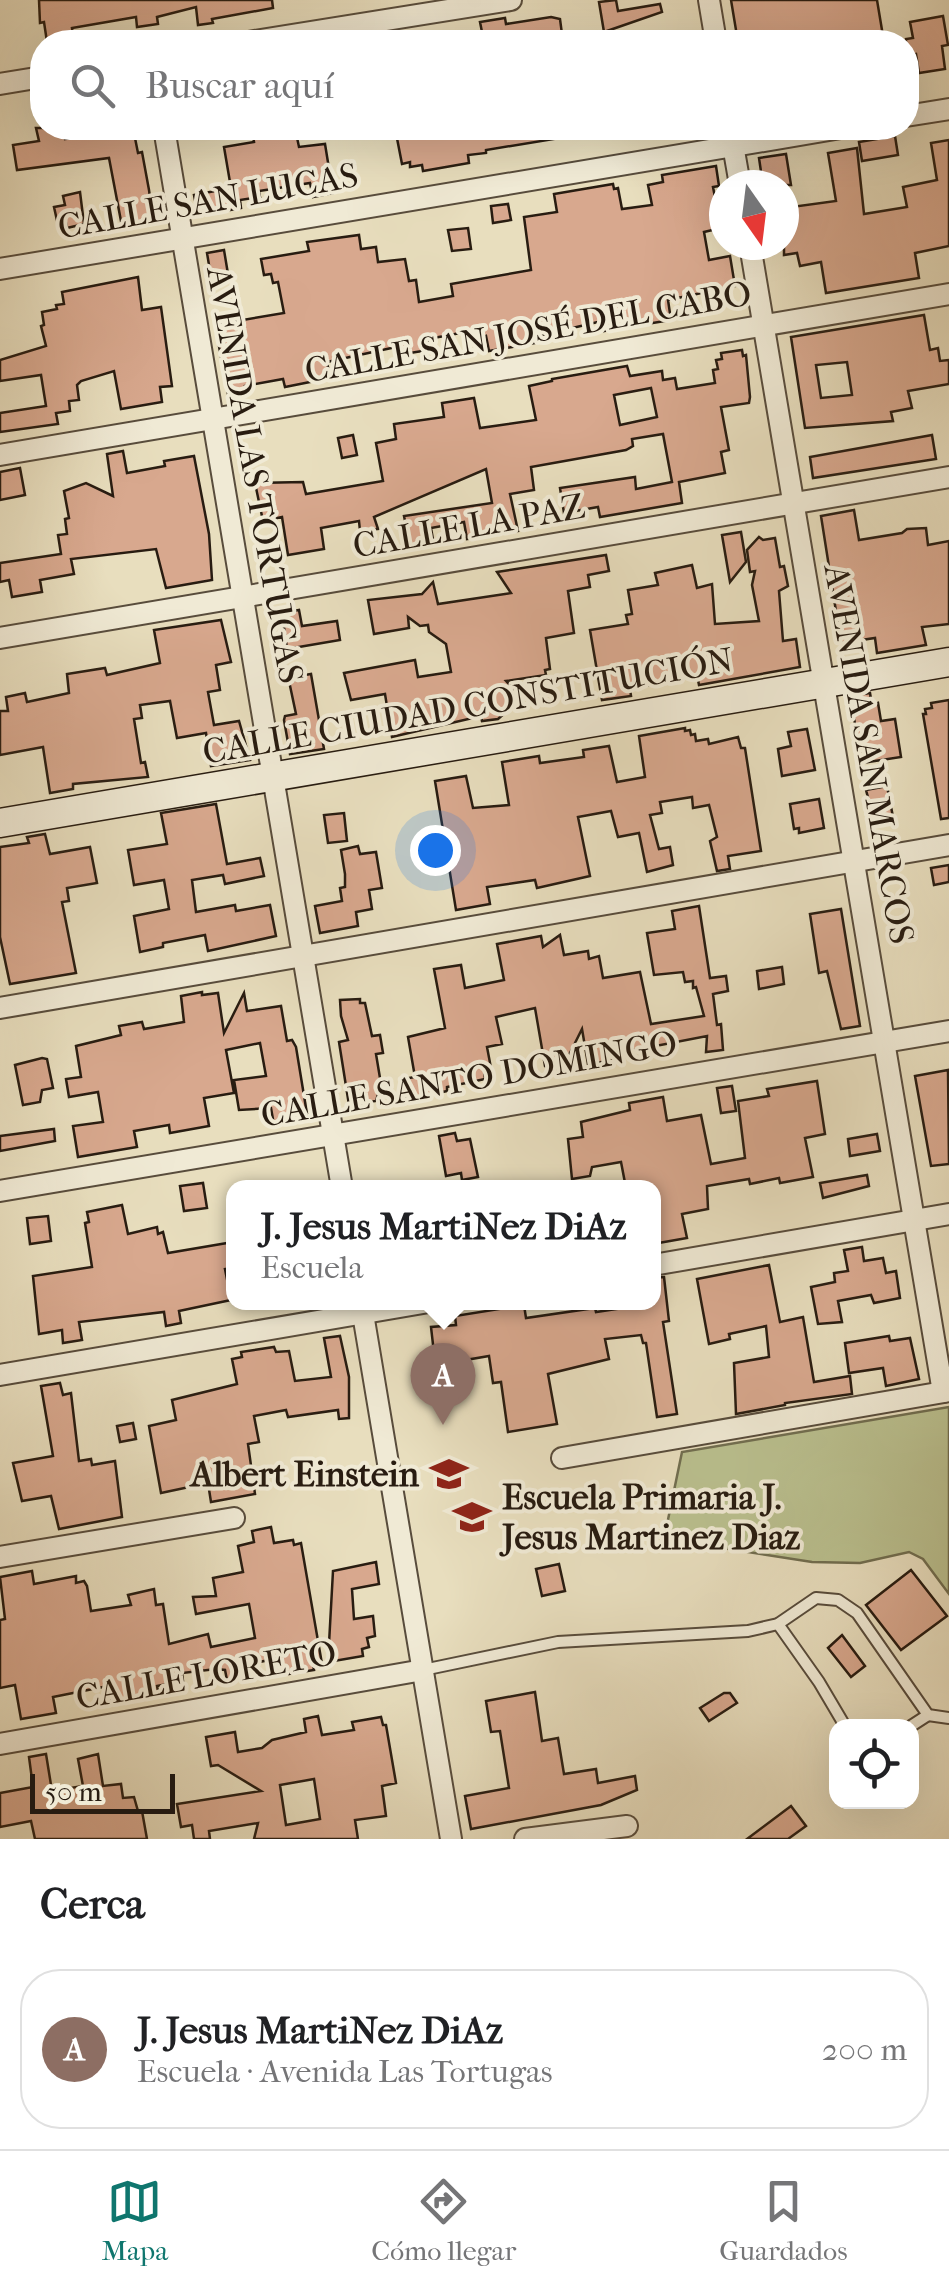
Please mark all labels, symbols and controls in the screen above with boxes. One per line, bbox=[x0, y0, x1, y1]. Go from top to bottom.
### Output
search box bbox=[30, 30, 919, 140]
icon: search bbox=[65, 58, 120, 113]
text: Buscar aquí bbox=[145, 63, 334, 108]
street label: CALLE SAN LUCAS bbox=[55, 154, 361, 248]
north arrow bbox=[709, 170, 799, 260]
street label: AVENIDA LAS TORTUGAS bbox=[198, 262, 312, 686]
street label: CALLE SAN JOSÉ DEL CABO bbox=[301, 272, 754, 391]
street label: CALLE LA PAZ bbox=[350, 485, 588, 567]
street label: AVENIDA SAN MARCOS bbox=[815, 559, 923, 947]
street label: CALLE CIUDAD CONSTITUCIÓN bbox=[199, 638, 737, 773]
your location bbox=[410, 825, 461, 876]
street label: CALLE SANTO DOMINGO bbox=[258, 1022, 680, 1136]
popup bbox=[226, 1180, 661, 1310]
text: J. Jesus MartiNez DiAz bbox=[260, 1204, 627, 1249]
text: Escuela bbox=[260, 1249, 363, 1286]
pin: A bbox=[410, 1342, 476, 1425]
school or university icon: Albert Einstein bbox=[428, 1453, 470, 1495]
place label: Albert Einstein bbox=[189, 1454, 420, 1495]
place label: Escuela Primaria J. Jesus Martinez Diaz bbox=[499, 1477, 801, 1558]
school or university icon: Escuela Primaria J. Jesus Martinez Diaz bbox=[451, 1496, 493, 1538]
street label: CALLE LORETO bbox=[73, 1632, 339, 1718]
map controls bbox=[829, 1719, 919, 1809]
button: locate bbox=[829, 1719, 919, 1809]
scale bar bbox=[30, 1769, 175, 1814]
text: 50 m bbox=[45, 1775, 102, 1808]
text: Cerca bbox=[40, 1880, 145, 1929]
text: J. Jesus MartiNez DiAz bbox=[137, 2008, 503, 2053]
text: A bbox=[64, 2031, 85, 2068]
text: 200 m bbox=[822, 2031, 907, 2068]
text: Escuela · Avenida Las Tortugas bbox=[137, 2053, 553, 2090]
tab: Mapa bbox=[101, 2174, 168, 2267]
tab: Cómo llegar bbox=[371, 2174, 516, 2267]
tab: Guardados bbox=[719, 2174, 848, 2267]

